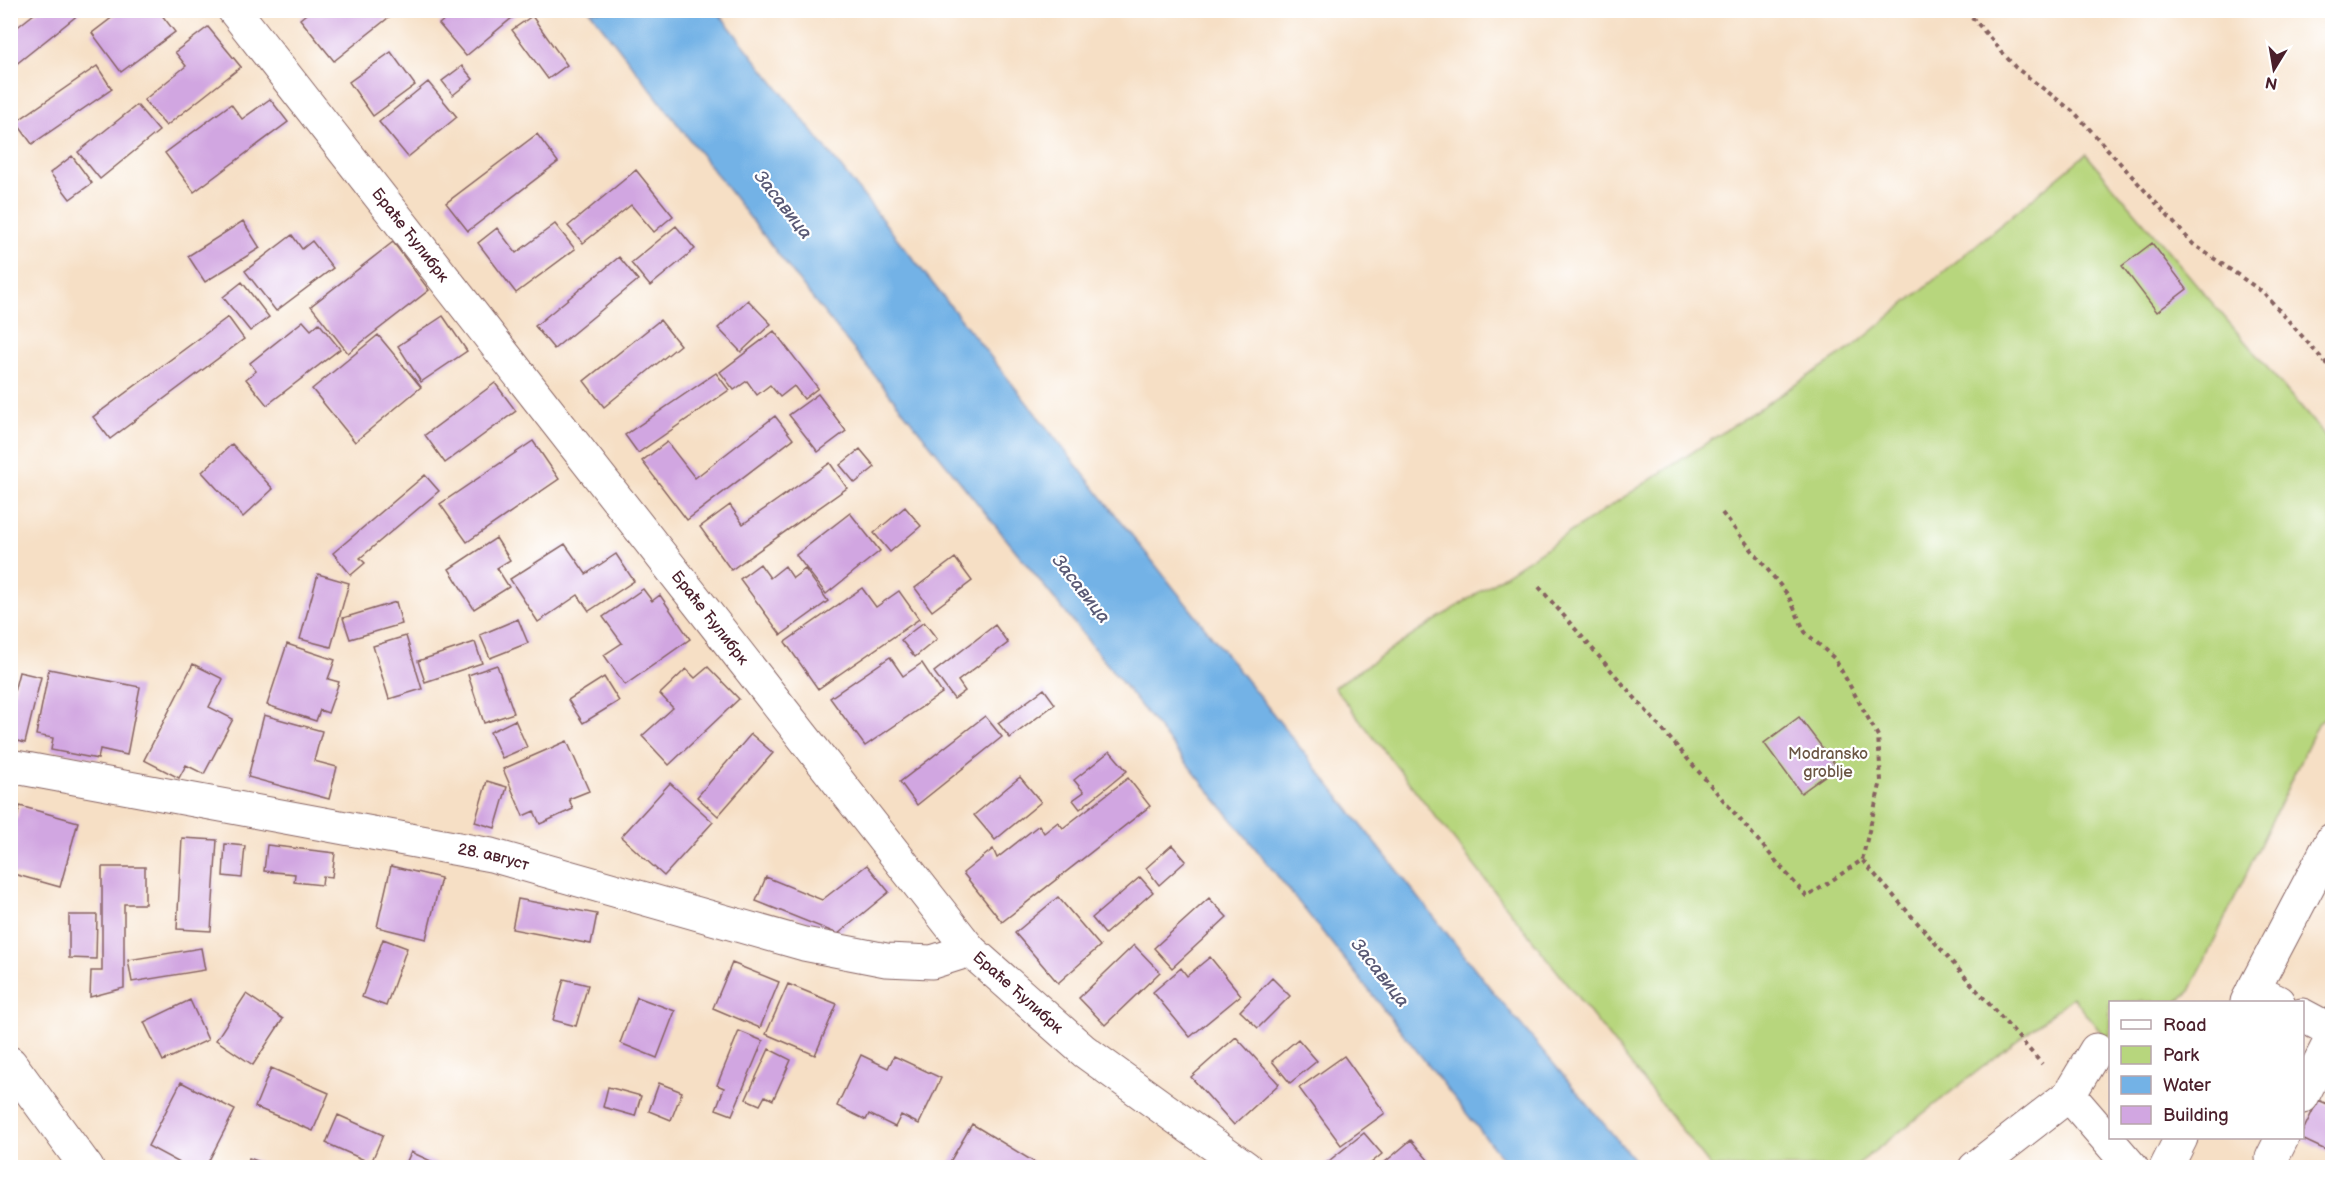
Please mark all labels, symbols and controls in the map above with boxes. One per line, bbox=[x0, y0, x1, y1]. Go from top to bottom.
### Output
north arrow bbox=[2244, 39, 2304, 99]
text: N bbox=[2264, 72, 2279, 93]
water label: Засавица bbox=[750, 166, 816, 244]
street label: Браће Ћулибрк bbox=[368, 184, 453, 286]
water label: Засавица bbox=[1048, 550, 1114, 628]
street label: Браће Ћулибрк bbox=[667, 567, 753, 669]
park label: Modransko groblje bbox=[1788, 745, 1868, 782]
street label: 28. август bbox=[456, 840, 532, 875]
water label: Засавица bbox=[1347, 934, 1413, 1012]
street label: Браће Ћулибрк bbox=[969, 948, 1067, 1038]
legend bbox=[2109, 1001, 2304, 1139]
text: Road bbox=[2163, 1015, 2207, 1036]
text: Park bbox=[2163, 1045, 2199, 1066]
text: Water bbox=[2163, 1075, 2211, 1096]
text: Building bbox=[2163, 1105, 2229, 1126]

